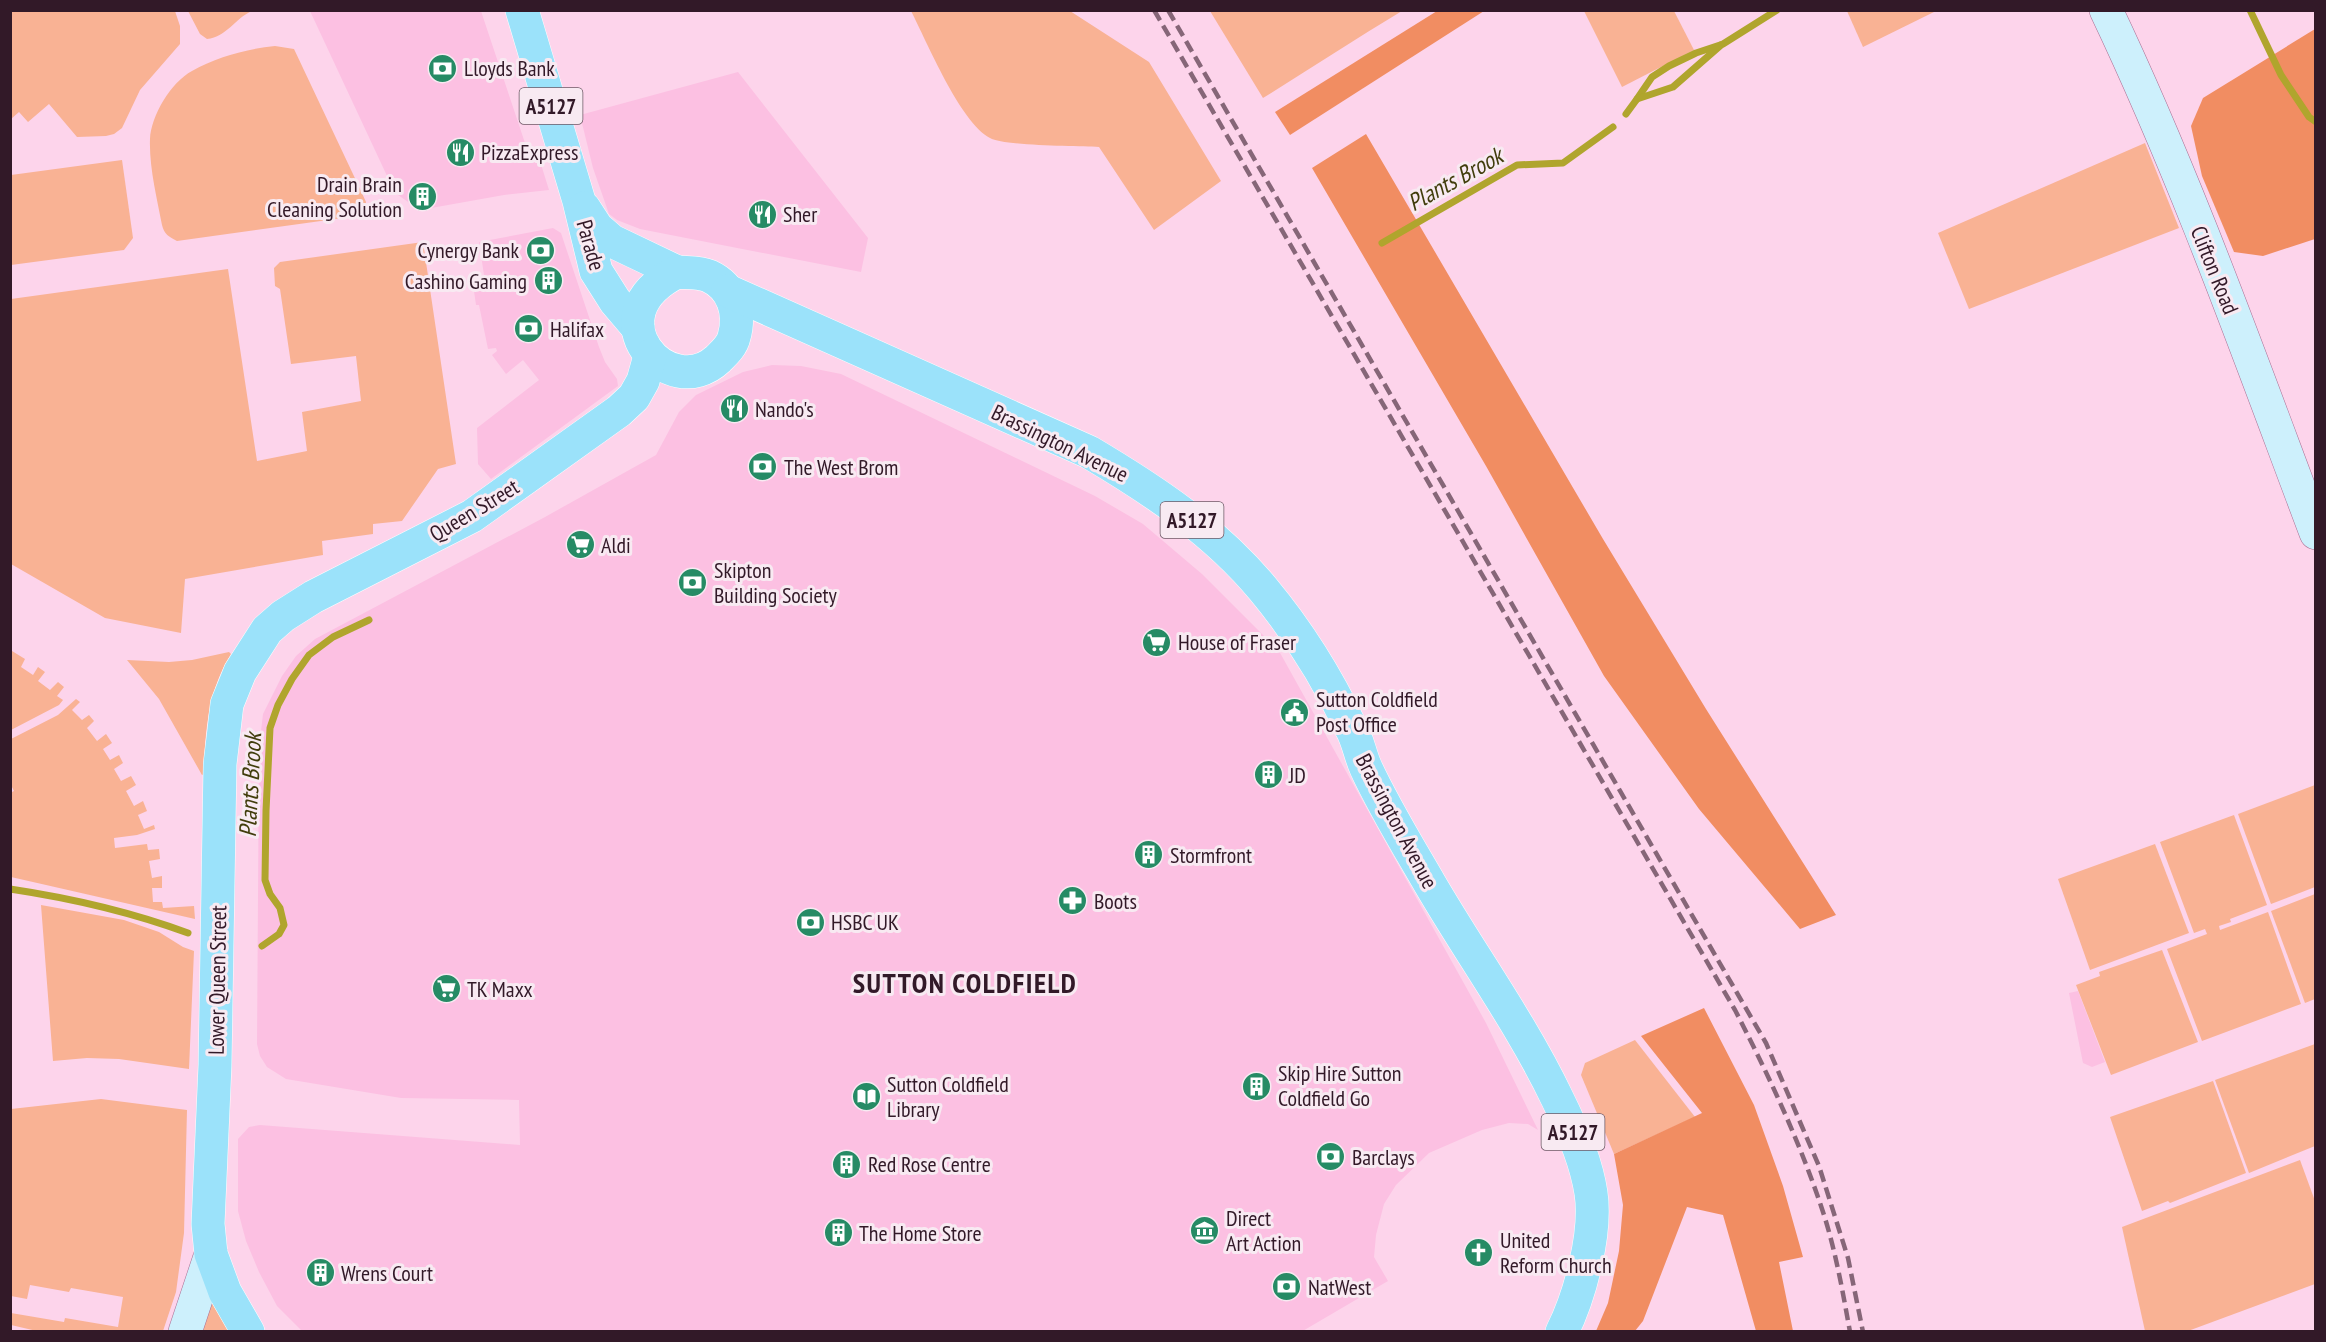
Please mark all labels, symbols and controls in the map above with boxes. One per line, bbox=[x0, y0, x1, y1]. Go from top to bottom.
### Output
bank icon: Lloyds Bank bbox=[427, 52, 459, 84]
place label: Lloyds Bank bbox=[464, 54, 555, 82]
road number: A5127 bbox=[520, 88, 582, 124]
restaurant icon: PizzaExpress bbox=[444, 136, 476, 168]
place label: PizzaExpress bbox=[481, 138, 578, 166]
water label: Plants Brook bbox=[1402, 139, 1510, 218]
place label: Drain Brain Cleaning Solution bbox=[267, 170, 402, 223]
building icon: Drain Brain Cleaning Solution bbox=[407, 181, 439, 213]
restaurant icon: Sher bbox=[746, 198, 778, 230]
place label: Sher bbox=[783, 200, 817, 228]
street label: Parade bbox=[570, 216, 612, 274]
street label: Clifton Road bbox=[2185, 222, 2245, 318]
bank icon: Cynergy Bank bbox=[524, 234, 556, 266]
place label: Cynergy Bank bbox=[418, 236, 519, 264]
building icon: Cashino Gaming bbox=[532, 265, 564, 297]
place label: Cashino Gaming bbox=[405, 267, 527, 295]
bank icon: Halifax bbox=[513, 313, 545, 345]
place label: Halifax bbox=[550, 315, 604, 343]
restaurant icon: Nando's bbox=[718, 393, 750, 425]
place label: Nando's bbox=[755, 395, 814, 423]
street label: Brassington Avenue bbox=[987, 398, 1133, 488]
bank icon: The West Brom bbox=[747, 451, 779, 483]
place label: The West Brom bbox=[784, 453, 898, 481]
street label: Queen Street bbox=[424, 472, 524, 548]
road number: A5127 bbox=[1160, 502, 1224, 538]
supermarket icon: Aldi bbox=[564, 529, 596, 561]
place label: Aldi bbox=[601, 531, 631, 559]
place label: Skipton Building Society bbox=[714, 556, 837, 609]
bank icon: Skipton Building Society bbox=[677, 567, 709, 599]
supermarket icon: House of Fraser bbox=[1141, 626, 1173, 658]
place label: House of Fraser bbox=[1178, 628, 1296, 656]
place label: Sutton Coldfield Post Office bbox=[1316, 685, 1438, 738]
public building icon: Sutton Coldfield Post Office bbox=[1279, 696, 1311, 728]
water label: Plants Brook bbox=[232, 729, 268, 838]
street label: Brassington Avenue bbox=[1350, 749, 1444, 893]
building icon: JD bbox=[1252, 759, 1284, 791]
place label: JD bbox=[1288, 761, 1306, 789]
building icon: Stormfront bbox=[1133, 839, 1165, 871]
place label: Stormfront bbox=[1170, 841, 1252, 869]
pharmacy icon: Boots bbox=[1057, 885, 1089, 917]
place label: Boots bbox=[1094, 887, 1137, 915]
street label: Lower Queen Street bbox=[202, 905, 232, 1055]
bank icon: HSBC UK bbox=[794, 906, 826, 938]
place label: HSBC UK bbox=[831, 908, 899, 936]
district label: SUTTON COLDFIELD bbox=[853, 964, 1077, 1001]
supermarket icon: TK Maxx bbox=[430, 973, 462, 1005]
place label: TK Maxx bbox=[467, 975, 533, 1003]
place label: Skip Hire Sutton Coldfield Go bbox=[1278, 1059, 1401, 1112]
place label: Sutton Coldfield Library bbox=[887, 1070, 1009, 1123]
building icon: Skip Hire Sutton Coldfield Go bbox=[1241, 1070, 1273, 1102]
library icon: Sutton Coldfield Library bbox=[850, 1081, 882, 1113]
road number: A5127 bbox=[1542, 1114, 1604, 1150]
bank icon: Barclays bbox=[1315, 1141, 1347, 1173]
place label: Barclays bbox=[1352, 1143, 1415, 1171]
building icon: Red Rose Centre bbox=[831, 1148, 863, 1180]
place label: Red Rose Centre bbox=[868, 1150, 991, 1178]
place label: Direct Art Action bbox=[1226, 1204, 1301, 1257]
museum icon: Direct Art Action bbox=[1189, 1215, 1221, 1247]
building icon: The Home Store bbox=[822, 1217, 854, 1249]
place label: The Home Store bbox=[859, 1219, 982, 1247]
place label: United Reform Church bbox=[1500, 1226, 1612, 1279]
church icon: United Reform Church bbox=[1463, 1237, 1495, 1269]
building icon: Wrens Court bbox=[304, 1257, 336, 1289]
place label: Wrens Court bbox=[341, 1259, 433, 1287]
bank icon: NatWest bbox=[1271, 1271, 1303, 1303]
place label: NatWest bbox=[1308, 1273, 1371, 1301]

